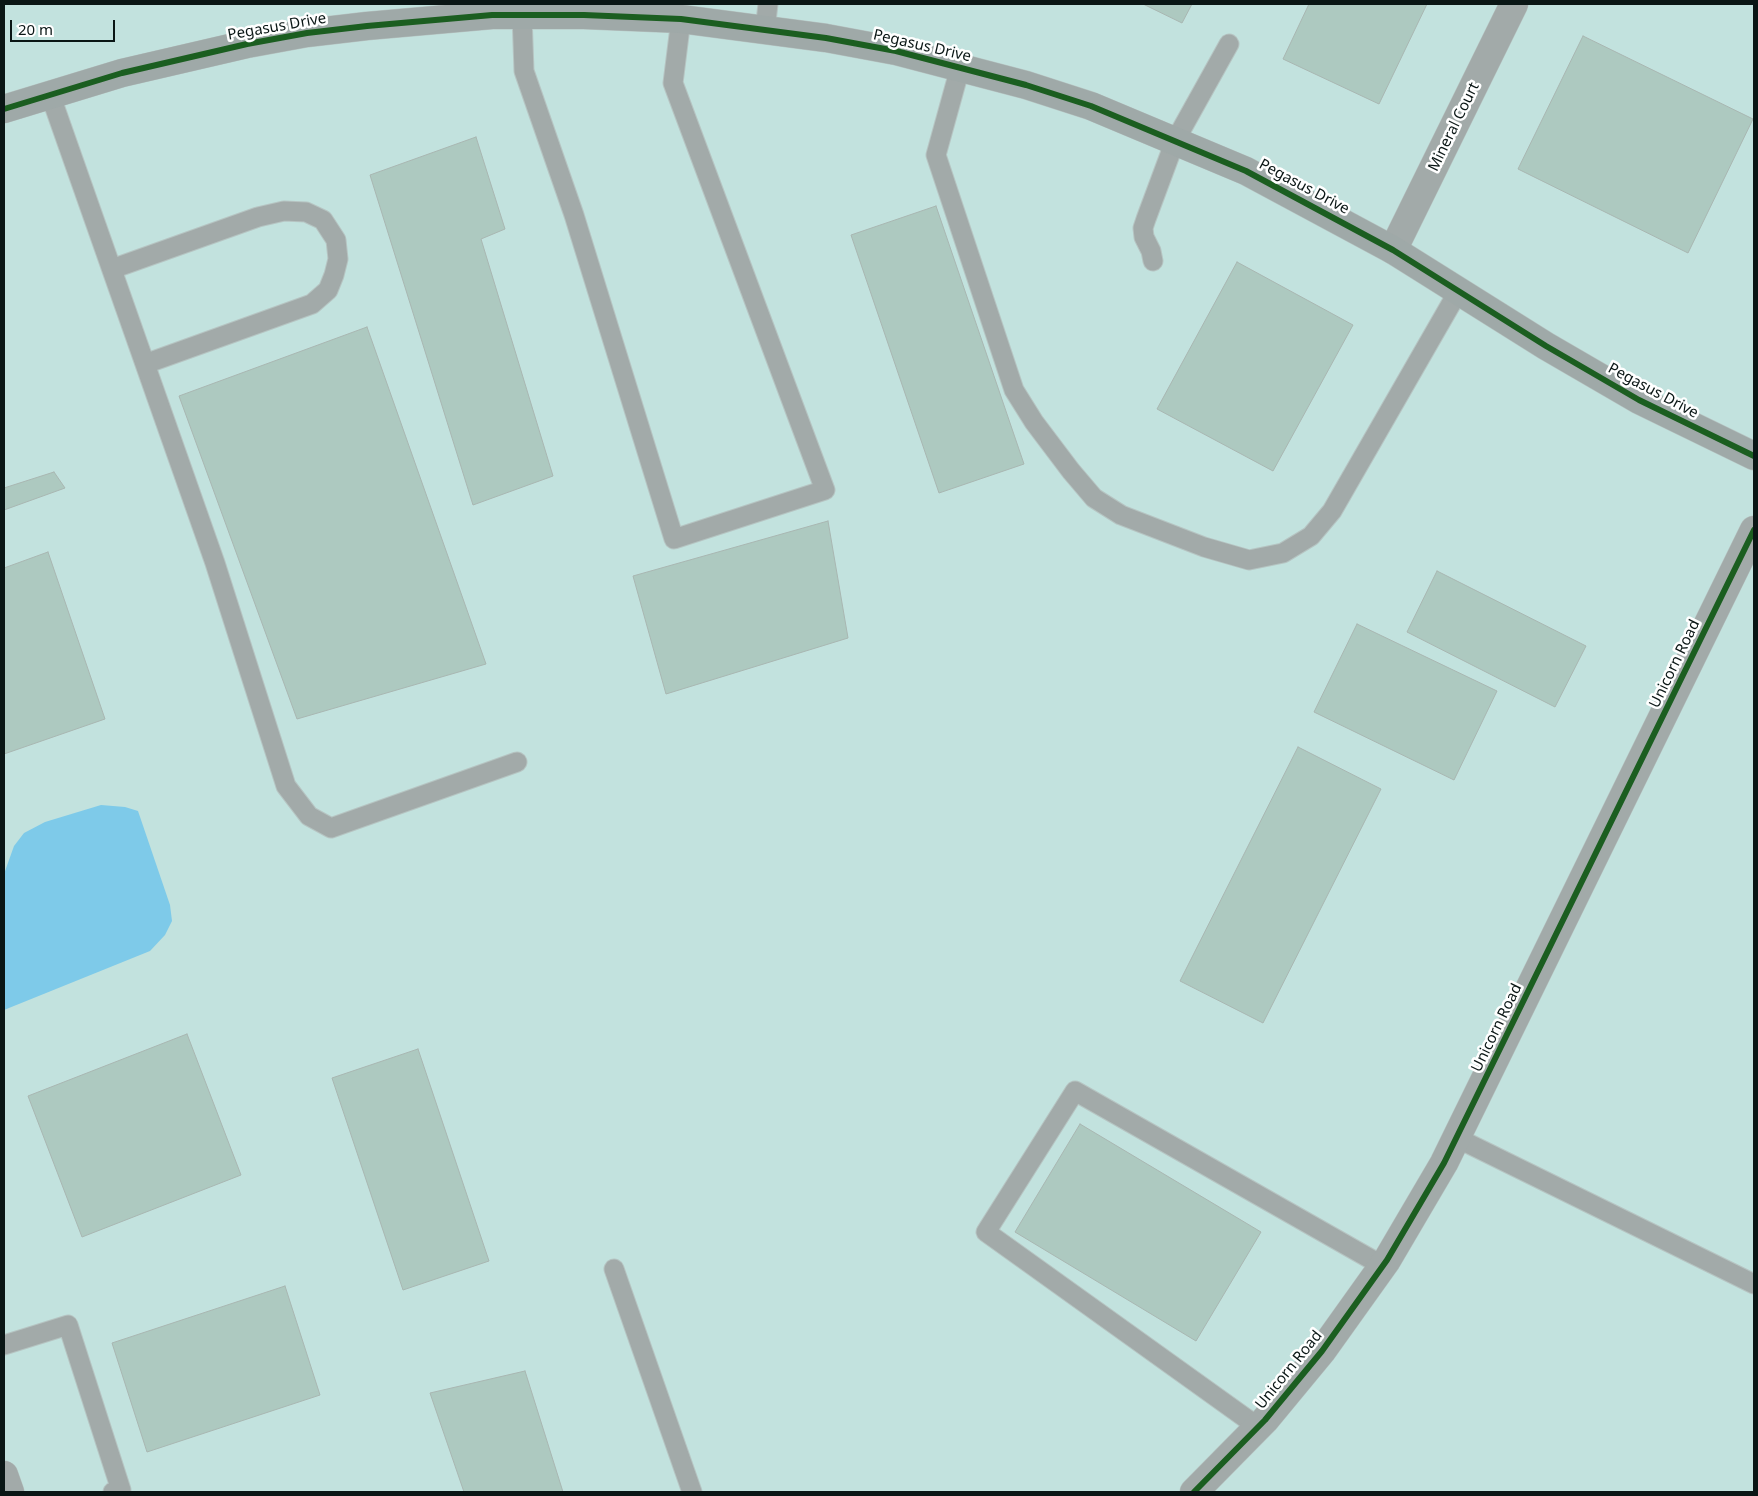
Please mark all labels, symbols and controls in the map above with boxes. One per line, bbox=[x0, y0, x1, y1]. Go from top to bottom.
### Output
street label: Pegasus Drive bbox=[226, 9, 328, 45]
scale bar bbox=[12, 10, 118, 42]
text: 20 m bbox=[18, 19, 53, 39]
street label: Pegasus Drive bbox=[871, 26, 973, 66]
street label: Mineral Court bbox=[1425, 80, 1483, 174]
street label: Pegasus Drive bbox=[1256, 156, 1352, 218]
street label: Pegasus Drive bbox=[1605, 360, 1701, 422]
street label: Unicorn Road bbox=[1646, 617, 1704, 711]
street label: Unicorn Road bbox=[1468, 981, 1526, 1075]
street label: Unicorn Road bbox=[1252, 1327, 1326, 1413]

